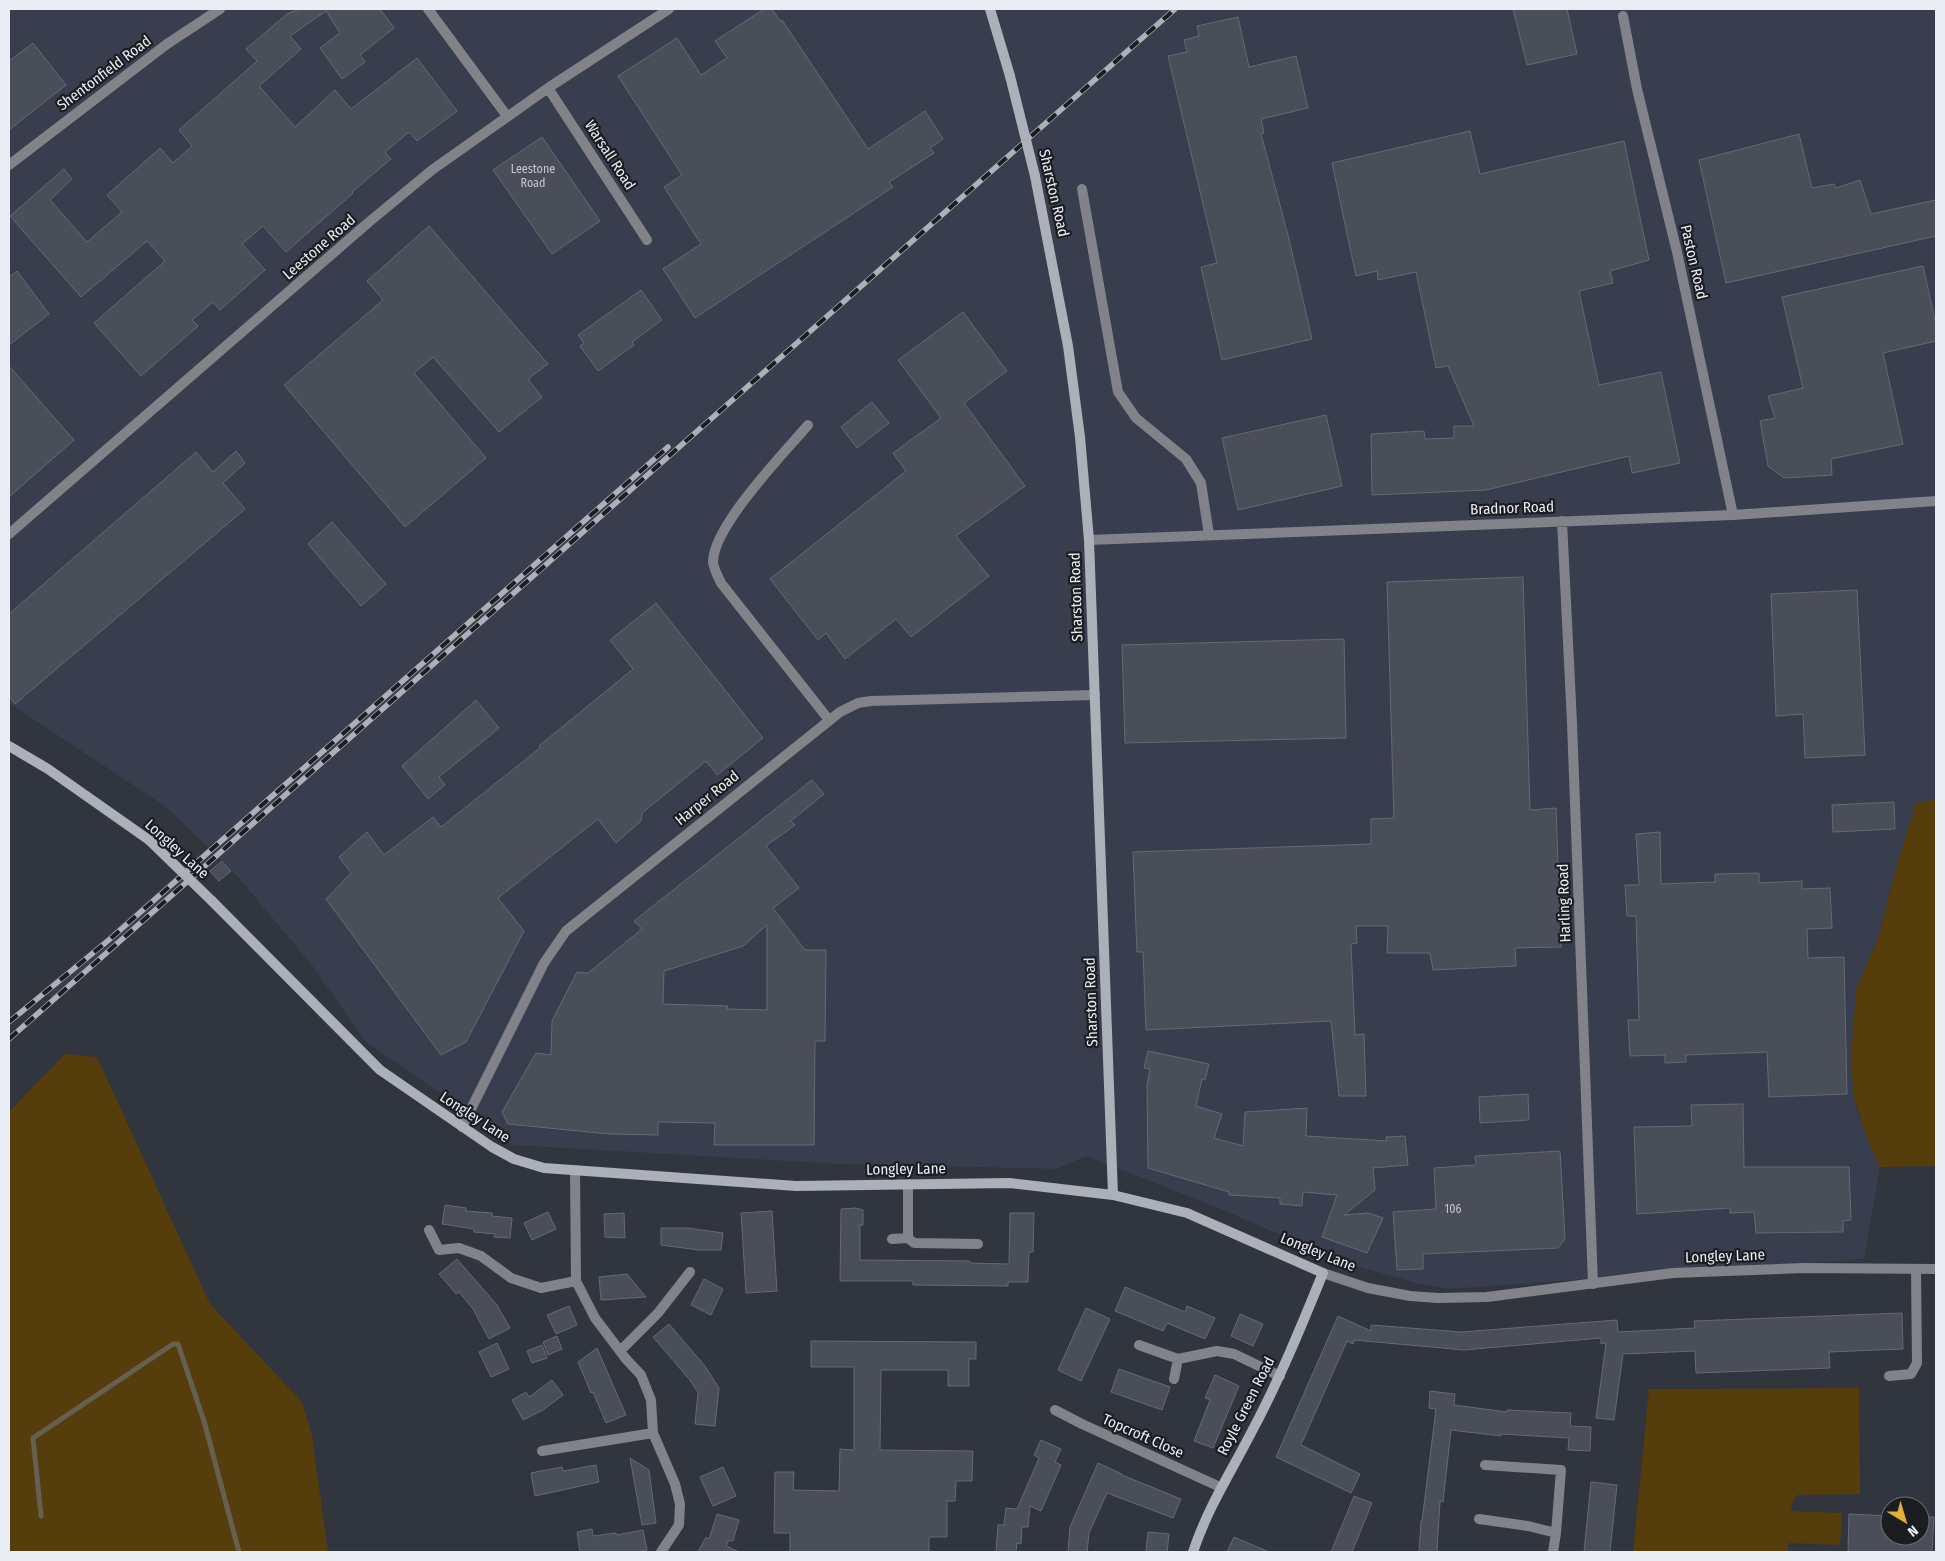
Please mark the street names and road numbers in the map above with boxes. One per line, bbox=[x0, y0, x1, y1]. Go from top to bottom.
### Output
street label: Shentonfield Road bbox=[53, 32, 155, 114]
street label: Warsall Road bbox=[581, 117, 639, 193]
street label: Sharston Road bbox=[1035, 148, 1073, 238]
street label: Leestone Road bbox=[279, 211, 359, 283]
street label: Paston Road bbox=[1677, 223, 1711, 301]
street label: Bradnor Road bbox=[1470, 498, 1554, 518]
street label: Sharston Road bbox=[1065, 552, 1087, 642]
street label: Harper Road bbox=[671, 767, 743, 829]
street label: Longley Lane bbox=[141, 816, 213, 882]
street label: Harling Road bbox=[1554, 863, 1574, 943]
street label: Sharston Road bbox=[1080, 957, 1102, 1047]
street label: Longley Lane bbox=[437, 1088, 513, 1146]
street label: Longley Lane bbox=[866, 1159, 946, 1179]
street label: Longley Lane bbox=[1278, 1229, 1358, 1275]
street label: Longley Lane bbox=[1685, 1246, 1765, 1266]
street label: Royle Green Road bbox=[1213, 1354, 1279, 1458]
street label: Topcroft Close bbox=[1100, 1410, 1186, 1462]

